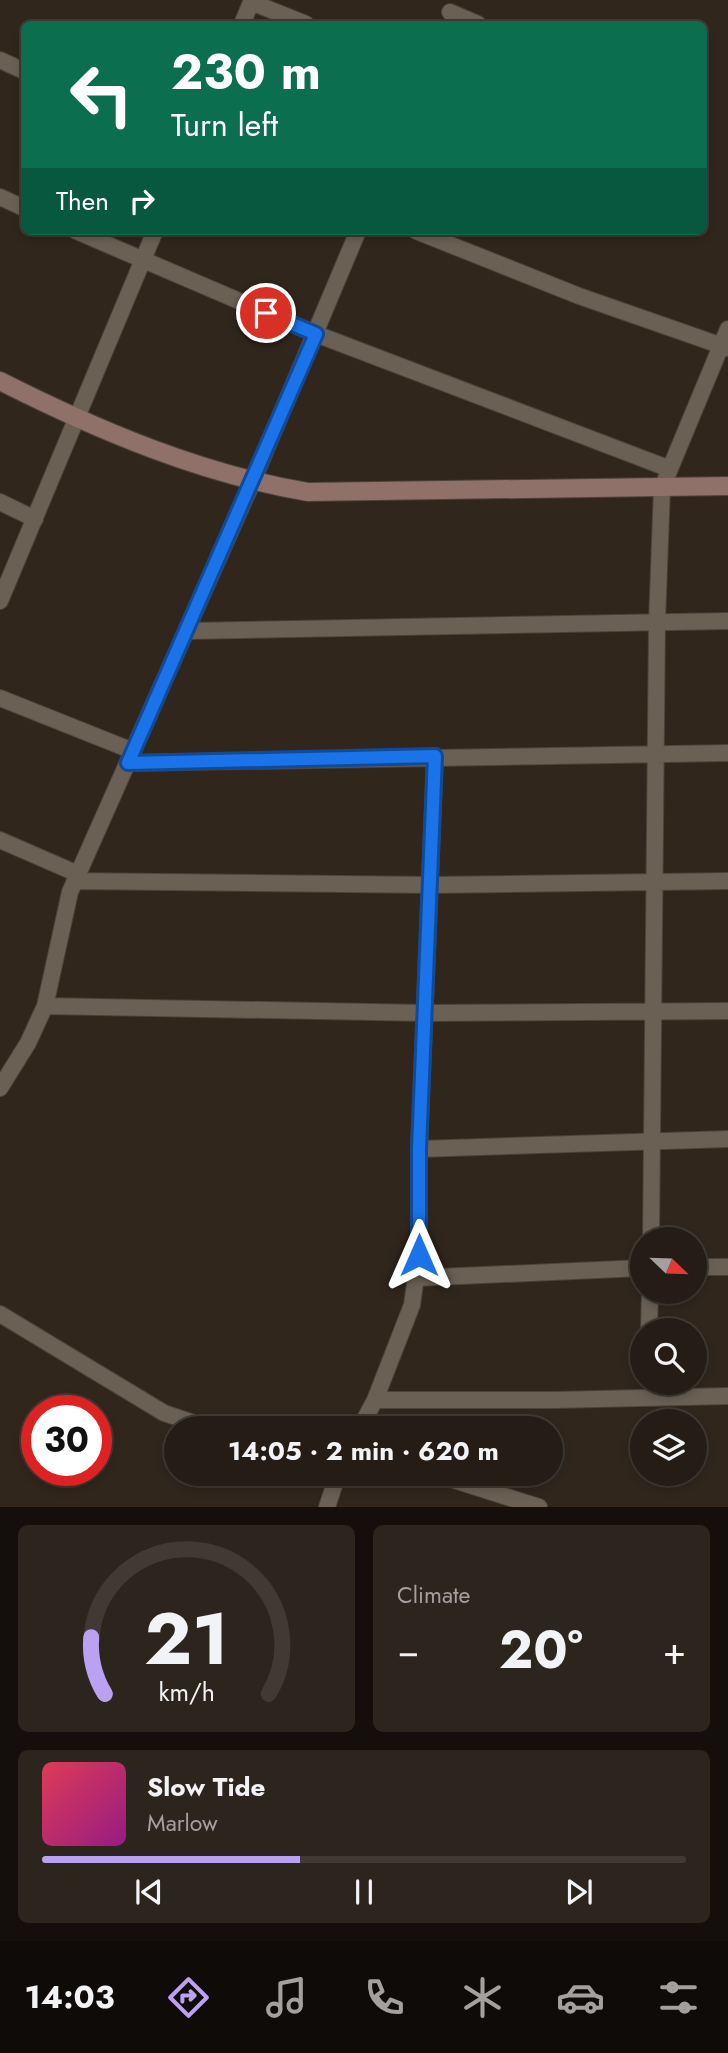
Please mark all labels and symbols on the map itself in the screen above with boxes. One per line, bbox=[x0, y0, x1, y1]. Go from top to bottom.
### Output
pin bbox=[236, 283, 296, 343]
position arrow bbox=[382, 1218, 456, 1292]
north arrow bbox=[630, 1227, 707, 1304]
speed limit sign: 30 bbox=[21, 1395, 112, 1486]

